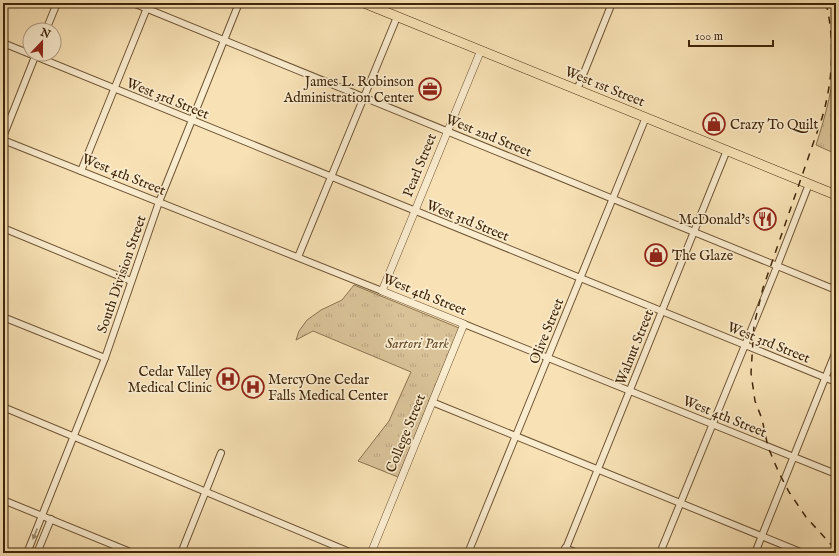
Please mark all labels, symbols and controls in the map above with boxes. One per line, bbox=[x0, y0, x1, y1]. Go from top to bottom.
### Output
north arrow bbox=[22, 22, 62, 62]
scale bar bbox=[689, 22, 773, 48]
text: N bbox=[37, 25, 53, 42]
text: 100 m bbox=[695, 29, 723, 44]
street label: West 1st Street bbox=[562, 63, 647, 111]
place label: James L. Robinson Administration Center bbox=[283, 73, 415, 107]
street label: West 3rd Street bbox=[124, 74, 212, 124]
office icon: James L. Robinson Administration Center bbox=[417, 76, 443, 102]
street label: West 2nd Street bbox=[443, 111, 534, 161]
shop icon: Crazy To Quilt bbox=[701, 111, 727, 137]
place label: Crazy To Quilt bbox=[730, 116, 818, 134]
street label: Pearl Street bbox=[399, 131, 441, 200]
street label: West 4th Street bbox=[79, 150, 168, 200]
street label: West 3rd Street bbox=[424, 196, 512, 246]
restaurant icon: McDonald's bbox=[752, 206, 778, 232]
place label: McDonald's bbox=[679, 211, 750, 229]
street label: South Division Street bbox=[93, 213, 151, 336]
shop icon: The Glaze bbox=[643, 242, 669, 268]
place label: The Glaze bbox=[672, 247, 734, 265]
street label: West 4th Street bbox=[380, 270, 469, 320]
street label: Olive Street bbox=[526, 296, 568, 367]
street label: Walnut Street bbox=[612, 307, 658, 388]
street label: West 3rd Street bbox=[725, 318, 813, 368]
park label: Sartori Park bbox=[385, 335, 449, 353]
place label: Cedar Valley Medical Clinic bbox=[128, 363, 212, 397]
hospital icon: Cedar Valley Medical Clinic bbox=[215, 366, 241, 392]
place label: MercyOne Cedar Falls Medical Center bbox=[268, 371, 388, 405]
hospital icon: MercyOne Cedar Falls Medical Center bbox=[240, 374, 266, 400]
street label: College Street bbox=[382, 391, 430, 475]
street label: West 4th Street bbox=[680, 392, 769, 442]
one-way arrow bbox=[31, 529, 37, 541]

